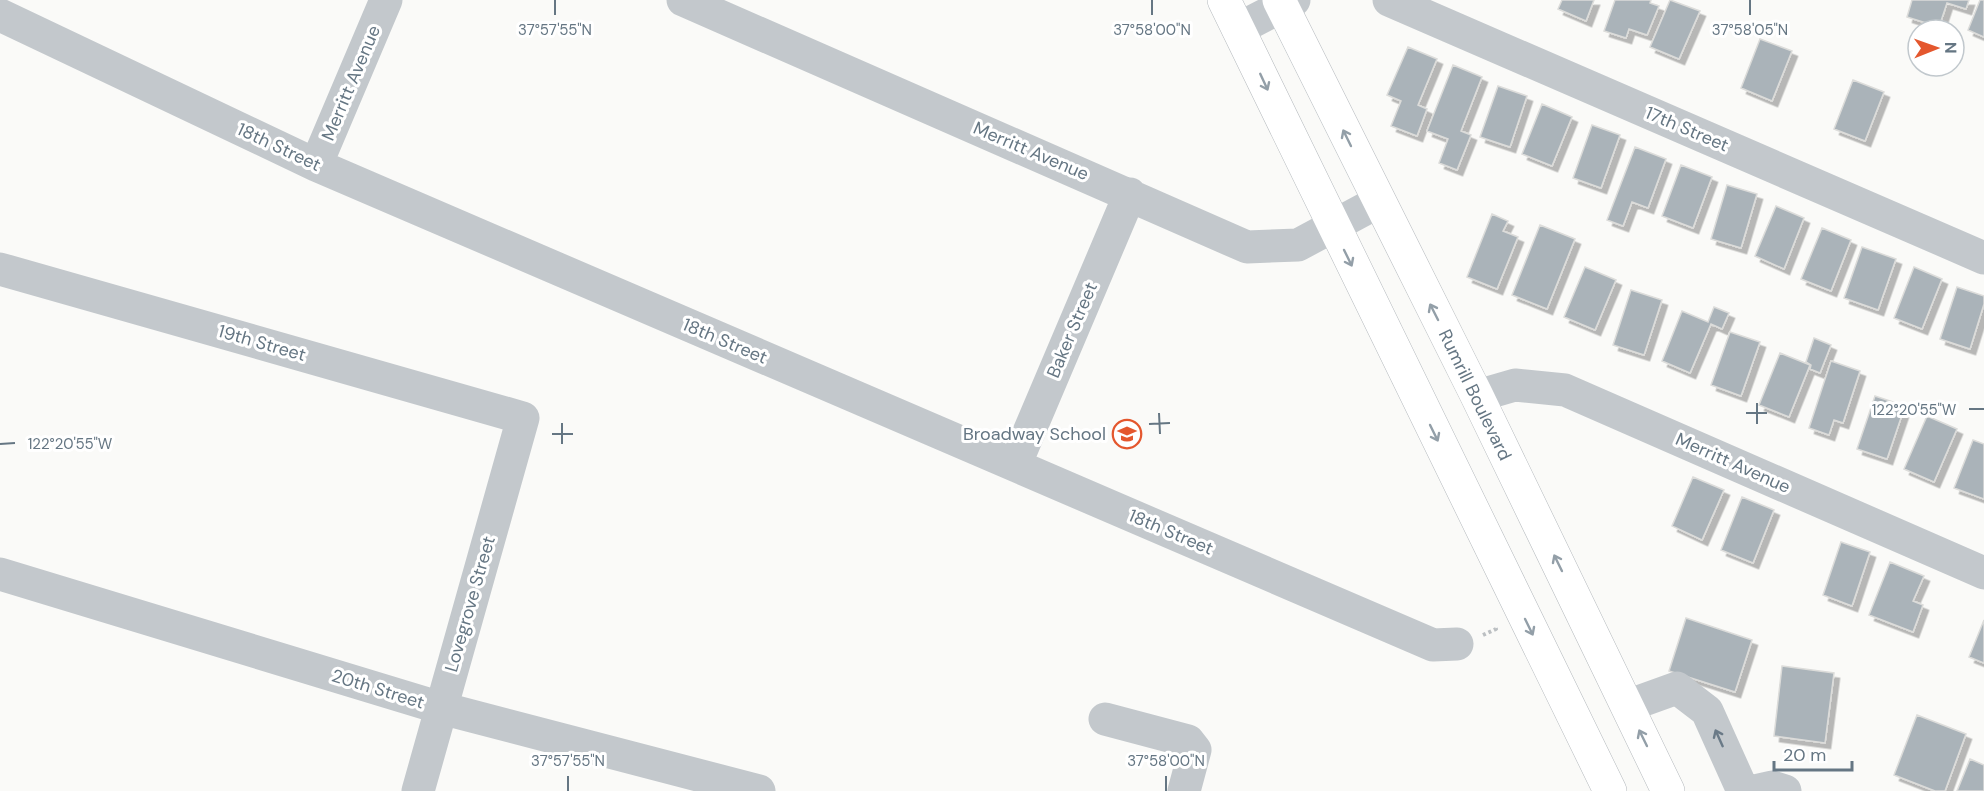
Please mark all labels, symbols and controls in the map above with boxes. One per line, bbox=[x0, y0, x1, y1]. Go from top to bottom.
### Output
north arrow bbox=[1906, 18, 1966, 78]
text: 37°57'55"N bbox=[518, 20, 592, 40]
text: 37°58'00"N bbox=[1113, 20, 1191, 40]
text: 37°58'05"N bbox=[1712, 20, 1788, 40]
street label: Merritt Avenue bbox=[316, 22, 386, 144]
text: N bbox=[1940, 42, 1961, 54]
one-way arrow bbox=[1258, 73, 1270, 91]
street label: 17th Street bbox=[1642, 101, 1732, 157]
street label: Merritt Avenue bbox=[970, 116, 1092, 186]
street label: 18th Street bbox=[233, 117, 325, 177]
one-way arrow bbox=[1340, 130, 1352, 148]
one-way arrow bbox=[1342, 249, 1354, 267]
street label: Baker Street bbox=[1041, 278, 1103, 382]
one-way arrow bbox=[1428, 304, 1440, 322]
street label: 18th Street bbox=[679, 312, 771, 370]
street label: 19th Street bbox=[215, 319, 309, 367]
street label: Rumrill Boulevard bbox=[1433, 325, 1517, 465]
text: 122°20'55"W bbox=[1872, 400, 1957, 420]
school or university icon: Broadway School bbox=[1111, 418, 1143, 450]
place label: Broadway School bbox=[963, 422, 1106, 446]
one-way arrow bbox=[1428, 424, 1440, 442]
street label: Merritt Avenue bbox=[1672, 427, 1794, 499]
text: 122°20'55"W bbox=[28, 434, 113, 454]
street label: 18th Street bbox=[1125, 503, 1217, 561]
street label: Lovegrove Street bbox=[439, 533, 501, 675]
one-way arrow bbox=[1551, 554, 1563, 572]
one-way arrow bbox=[1523, 618, 1535, 635]
street label: 20th Street bbox=[329, 664, 427, 714]
one-way arrow bbox=[1713, 729, 1724, 747]
one-way arrow bbox=[1636, 730, 1648, 748]
scale bar bbox=[1774, 734, 1852, 772]
text: 20 m bbox=[1783, 743, 1826, 767]
text: 37°57'55"N bbox=[531, 751, 605, 771]
text: 37°58'00"N bbox=[1127, 751, 1205, 771]

